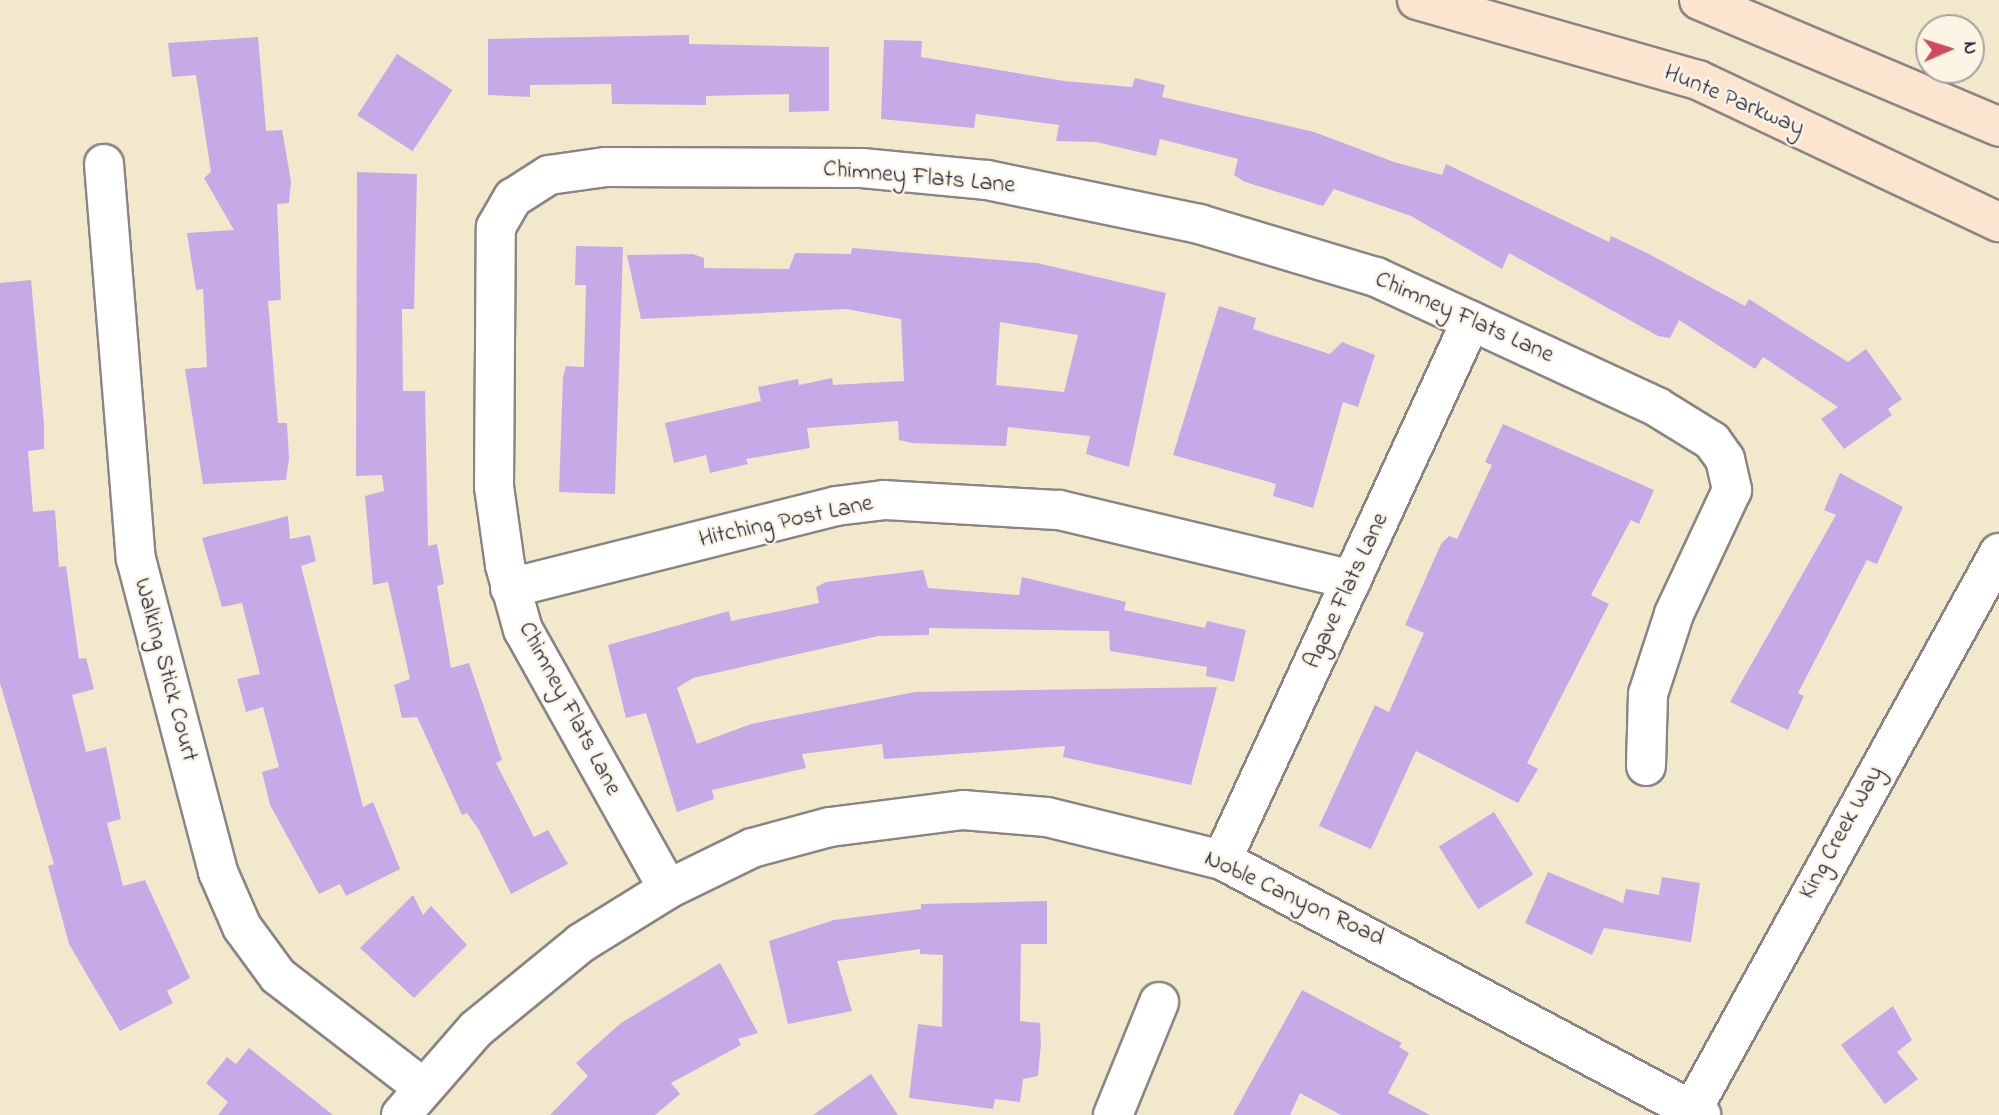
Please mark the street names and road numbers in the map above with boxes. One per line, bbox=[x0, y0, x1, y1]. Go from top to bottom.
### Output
street label: Hunte Parkway bbox=[1659, 59, 1809, 143]
street label: Chimney Flats Lane bbox=[822, 155, 1016, 201]
street label: Chimney Flats Lane bbox=[1370, 266, 1558, 370]
street label: Hitching Post Lane bbox=[696, 490, 876, 554]
street label: Agave Flats Lane bbox=[1298, 509, 1396, 673]
street label: Walking Stick Court bbox=[127, 575, 203, 765]
street label: Chimney Flats Lane bbox=[511, 617, 627, 801]
street label: King Creek Way bbox=[1793, 761, 1891, 905]
street label: Noble Canyon Road bbox=[1199, 845, 1389, 953]

